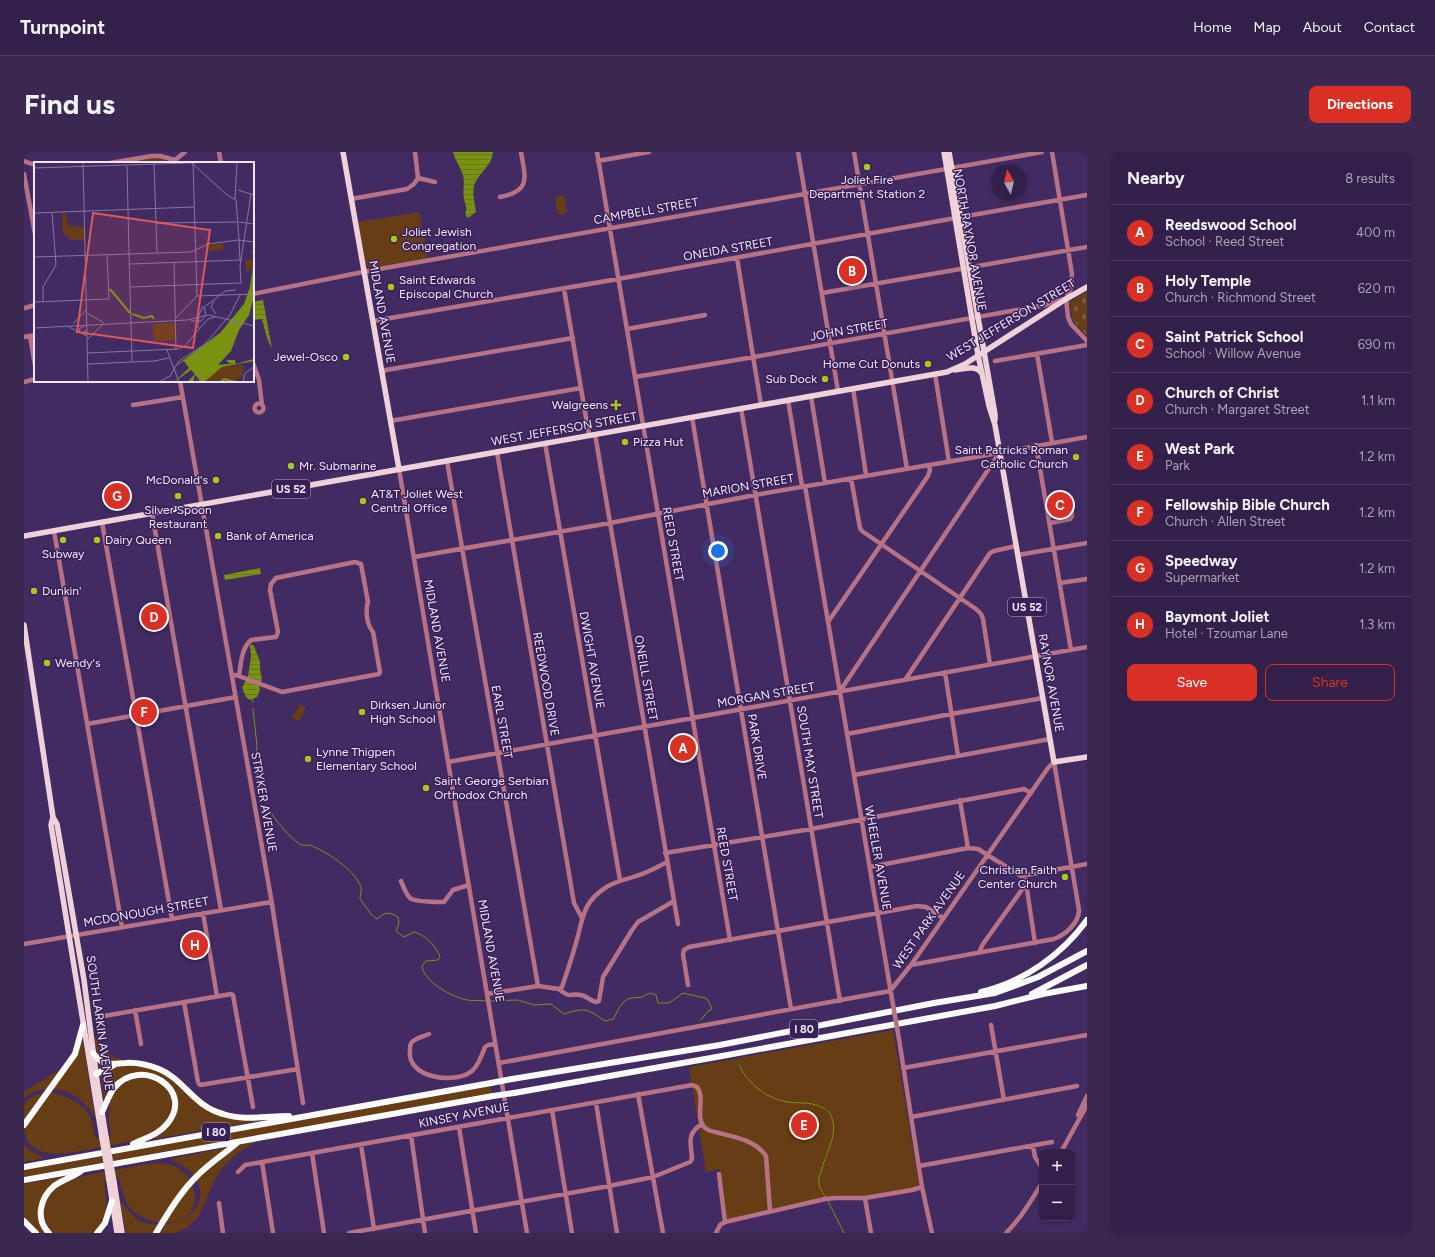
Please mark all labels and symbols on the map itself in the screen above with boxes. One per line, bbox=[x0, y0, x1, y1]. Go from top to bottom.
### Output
inset map bbox=[34, 162, 254, 382]
marker: Joliet Fire Department Station 2 bbox=[862, 162, 872, 172]
north arrow bbox=[991, 164, 1027, 200]
street label: NORTH RAYNOR AVENUE bbox=[951, 168, 989, 312]
place label: Joliet Fire Department Station 2 bbox=[809, 173, 925, 201]
street label: CAMPBELL STREET bbox=[593, 195, 700, 227]
place label: Joliet Jewish Congregation bbox=[402, 225, 476, 253]
marker: Joliet Jewish Congregation bbox=[389, 234, 399, 244]
street label: ONEIDA STREET bbox=[682, 234, 774, 264]
pin: B bbox=[839, 256, 865, 286]
street label: MIDLAND AVENUE bbox=[366, 259, 398, 365]
place label: Saint Edwards Episcopal Church bbox=[399, 273, 493, 301]
street label: WEST JEFFERSON STREET bbox=[944, 276, 1078, 364]
marker: Saint Edwards Episcopal Church bbox=[386, 282, 396, 292]
street label: JOHN STREET bbox=[809, 316, 890, 344]
place label: Jewel-Osco bbox=[274, 350, 338, 364]
marker: Jewel-Osco bbox=[341, 352, 351, 362]
place label: Home Cut Donuts bbox=[823, 357, 920, 371]
marker: Home Cut Donuts bbox=[923, 359, 933, 369]
place label: Sub Dock bbox=[765, 372, 817, 386]
marker: Sub Dock bbox=[820, 374, 830, 384]
place label: Walgreens bbox=[552, 398, 608, 412]
marker: Walgreens bbox=[611, 400, 621, 410]
street label: WEST JEFFERSON STREET bbox=[490, 409, 638, 449]
place label: Pizza Hut bbox=[633, 435, 684, 449]
marker: Pizza Hut bbox=[620, 437, 630, 447]
place label: Saint Patricks Roman Catholic Church bbox=[955, 443, 1068, 471]
marker: Saint Patricks Roman Catholic Church bbox=[1071, 452, 1081, 462]
place label: Mr. Submarine bbox=[299, 459, 377, 473]
marker: Mr. Submarine bbox=[286, 461, 296, 471]
street label: MARION STREET bbox=[701, 471, 795, 501]
place label: McDonald's bbox=[146, 473, 208, 487]
marker: McDonald's bbox=[211, 475, 221, 485]
road number: US 52 bbox=[272, 480, 310, 498]
pin: G bbox=[104, 481, 130, 511]
place label: AT&T Joliet West Central Office bbox=[371, 487, 464, 515]
pin: C bbox=[1047, 490, 1073, 520]
marker: Silver Spoon Restaurant bbox=[173, 491, 183, 501]
marker: AT&T Joliet West Central Office bbox=[358, 496, 368, 506]
place label: Silver Spoon Restaurant bbox=[144, 503, 212, 531]
street label: REED STREET bbox=[660, 506, 686, 583]
place label: Bank of America bbox=[226, 529, 314, 543]
marker: Bank of America bbox=[213, 531, 223, 541]
place label: Dairy Queen bbox=[105, 533, 172, 547]
marker: Subway bbox=[58, 535, 68, 545]
marker: Dairy Queen bbox=[92, 535, 102, 545]
your location bbox=[708, 541, 728, 561]
place label: Subway bbox=[42, 547, 85, 561]
street label: MIDLAND AVENUE bbox=[421, 578, 453, 684]
place label: Dunkin' bbox=[42, 584, 81, 598]
marker: Dunkin' bbox=[29, 586, 39, 596]
road number: US 52 bbox=[1008, 598, 1046, 616]
pin: D bbox=[141, 602, 167, 632]
street label: DWIGHT AVENUE bbox=[577, 610, 607, 710]
street label: REEDWOOD DRIVE bbox=[530, 631, 562, 737]
street label: RAYNOR AVENUE bbox=[1035, 633, 1067, 733]
street label: ONEILL STREET bbox=[632, 634, 660, 722]
place label: Wendy's bbox=[55, 656, 101, 670]
marker: Wendy's bbox=[42, 658, 52, 668]
street label: MORGAN STREET bbox=[716, 679, 816, 710]
street label: EARL STREET bbox=[489, 684, 515, 760]
pin: F bbox=[131, 697, 157, 727]
place label: Dirksen Junior High School bbox=[370, 698, 446, 726]
street label: SOUTH MAY STREET bbox=[794, 704, 826, 820]
marker: Dirksen Junior High School bbox=[357, 707, 367, 717]
street label: PARK DRIVE bbox=[745, 713, 769, 781]
pin: A bbox=[670, 733, 696, 763]
place label: Lynne Thigpen Elementary School bbox=[316, 745, 417, 773]
street label: STRYKER AVENUE bbox=[248, 751, 280, 853]
marker: Lynne Thigpen Elementary School bbox=[303, 754, 313, 764]
place label: Saint George Serbian Orthodox Church bbox=[434, 774, 549, 802]
marker: Saint George Serbian Orthodox Church bbox=[421, 783, 431, 793]
street label: WHEELER AVENUE bbox=[862, 804, 894, 912]
street label: REED STREET bbox=[714, 826, 740, 903]
place label: Christian Faith Center Church bbox=[978, 863, 1057, 891]
street label: WEST PARK AVENUE bbox=[890, 868, 968, 972]
marker: Christian Faith Center Church bbox=[1060, 872, 1070, 882]
street label: MCDONOUGH STREET bbox=[82, 894, 210, 930]
street label: MIDLAND AVENUE bbox=[475, 898, 507, 1004]
pin: H bbox=[182, 930, 208, 960]
street label: SOUTH LARKIN AVENUE bbox=[84, 955, 116, 1091]
road number: I 80 bbox=[790, 1020, 818, 1038]
street label: KINSEY AVENUE bbox=[417, 1099, 511, 1131]
pin: E bbox=[791, 1110, 817, 1140]
road number: I 80 bbox=[202, 1123, 230, 1141]

